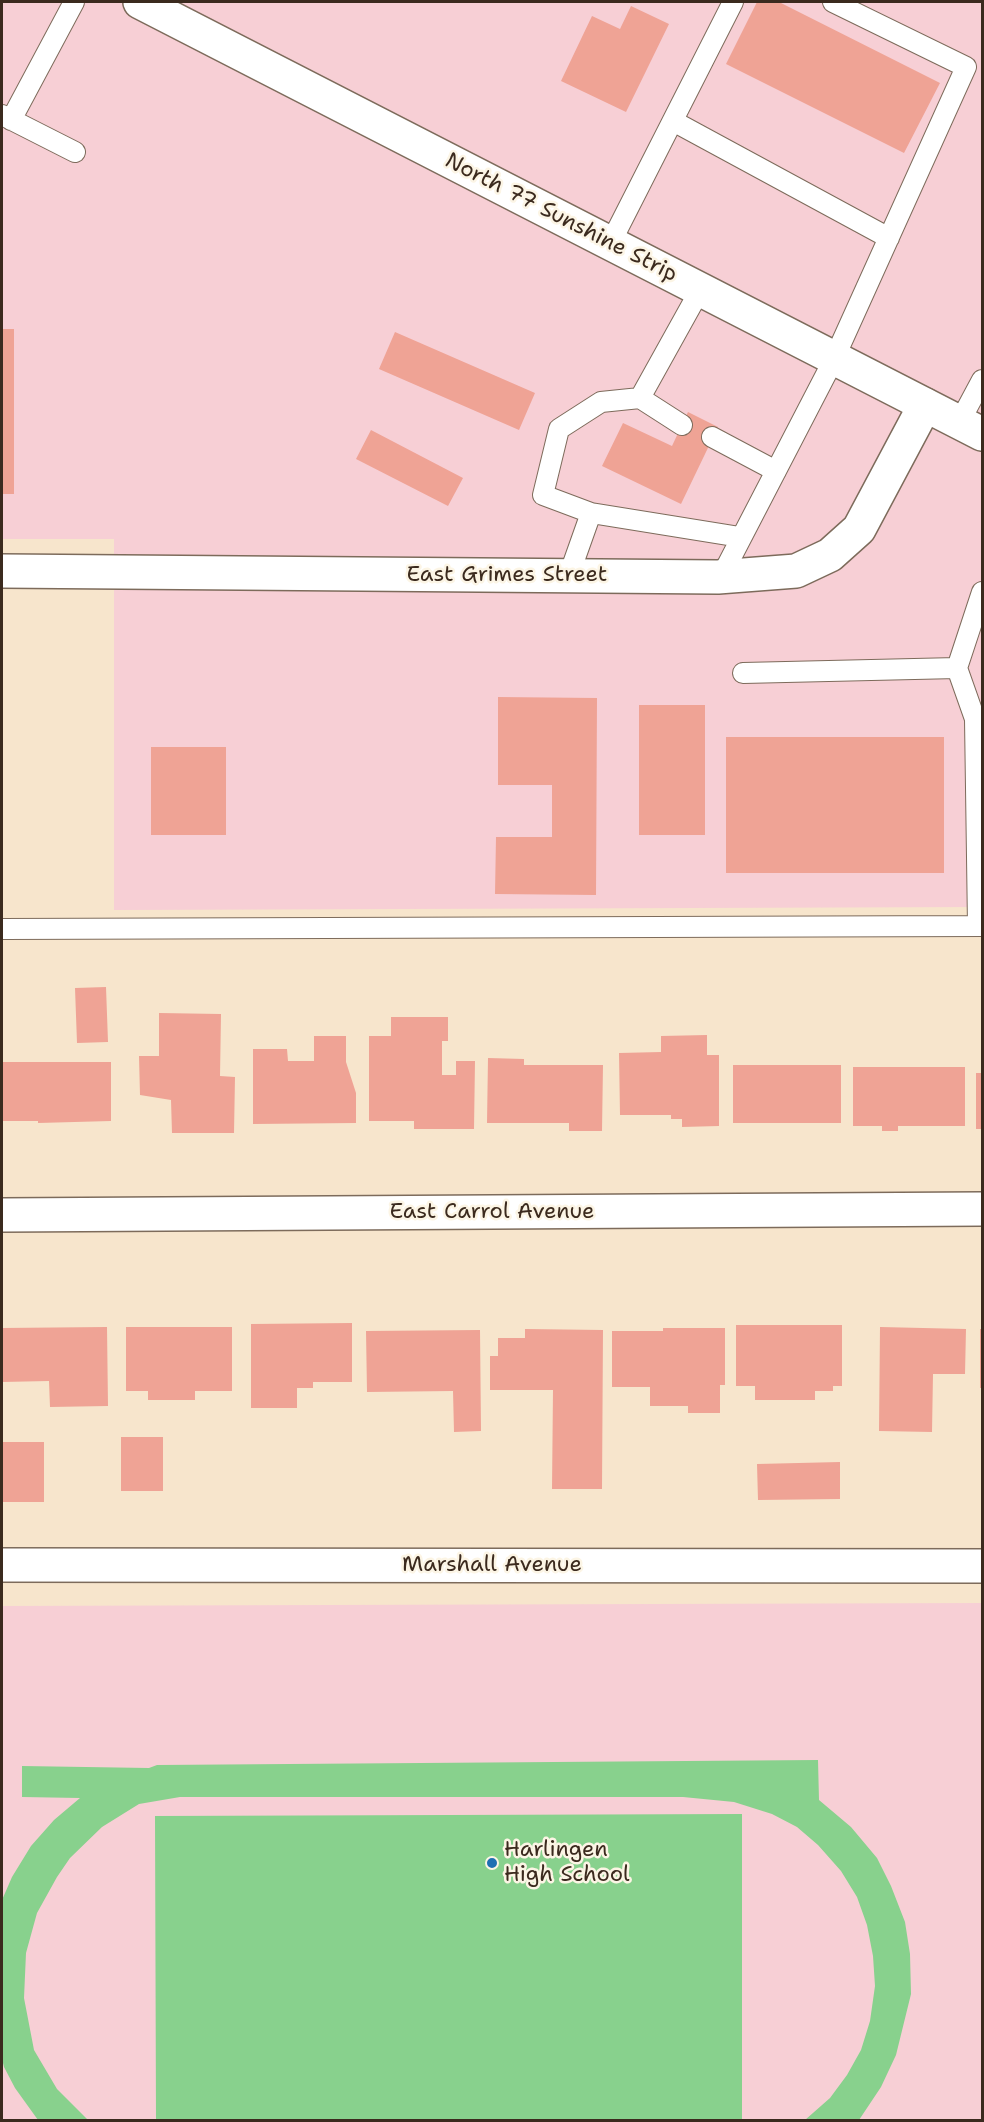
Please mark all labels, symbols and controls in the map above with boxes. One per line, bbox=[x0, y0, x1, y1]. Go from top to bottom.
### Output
street label: North 77 Sunshine Strip bbox=[440, 148, 682, 288]
street label: East Grimes Street bbox=[407, 562, 607, 588]
street label: East Carrol Avenue bbox=[389, 1199, 595, 1225]
street label: Marshall Avenue bbox=[402, 1552, 582, 1578]
place label: Harlingen High School bbox=[504, 1837, 630, 1888]
marker: Harlingen High School bbox=[485, 1856, 499, 1870]

